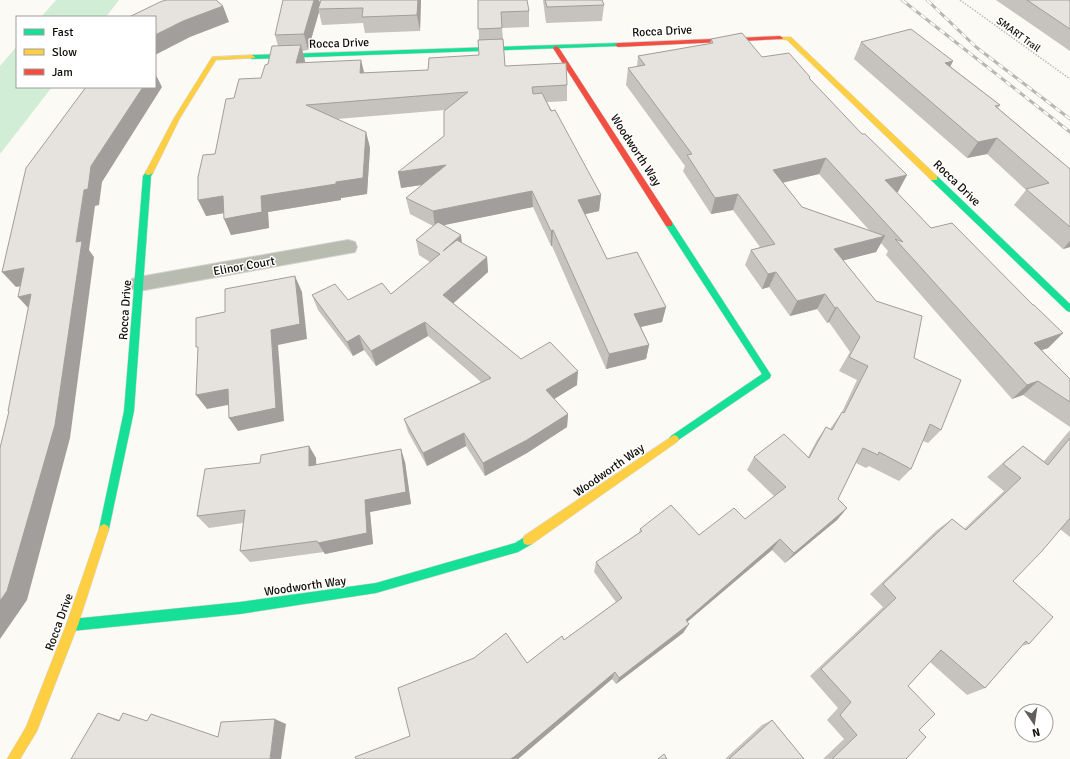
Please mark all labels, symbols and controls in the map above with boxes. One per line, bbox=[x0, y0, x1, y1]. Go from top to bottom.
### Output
street label: SMART Trail bbox=[994, 15, 1043, 55]
legend bbox=[16, 16, 156, 88]
street label: Rocca Drive bbox=[632, 22, 692, 41]
text: Fast bbox=[52, 25, 73, 40]
street label: Rocca Drive bbox=[309, 35, 369, 52]
text: Slow bbox=[52, 45, 77, 60]
text: Jam bbox=[52, 65, 73, 80]
street label: Woodworth Way bbox=[607, 112, 665, 189]
street label: Rocca Drive bbox=[930, 157, 983, 210]
street label: Elinor Court bbox=[212, 254, 276, 279]
street label: Rocca Drive bbox=[116, 280, 135, 341]
street label: Woodworth Way bbox=[571, 440, 648, 500]
street label: Woodworth Way bbox=[263, 573, 347, 600]
street label: Rocca Drive bbox=[42, 591, 77, 653]
north arrow bbox=[1014, 703, 1054, 743]
text: N bbox=[1031, 725, 1041, 739]

